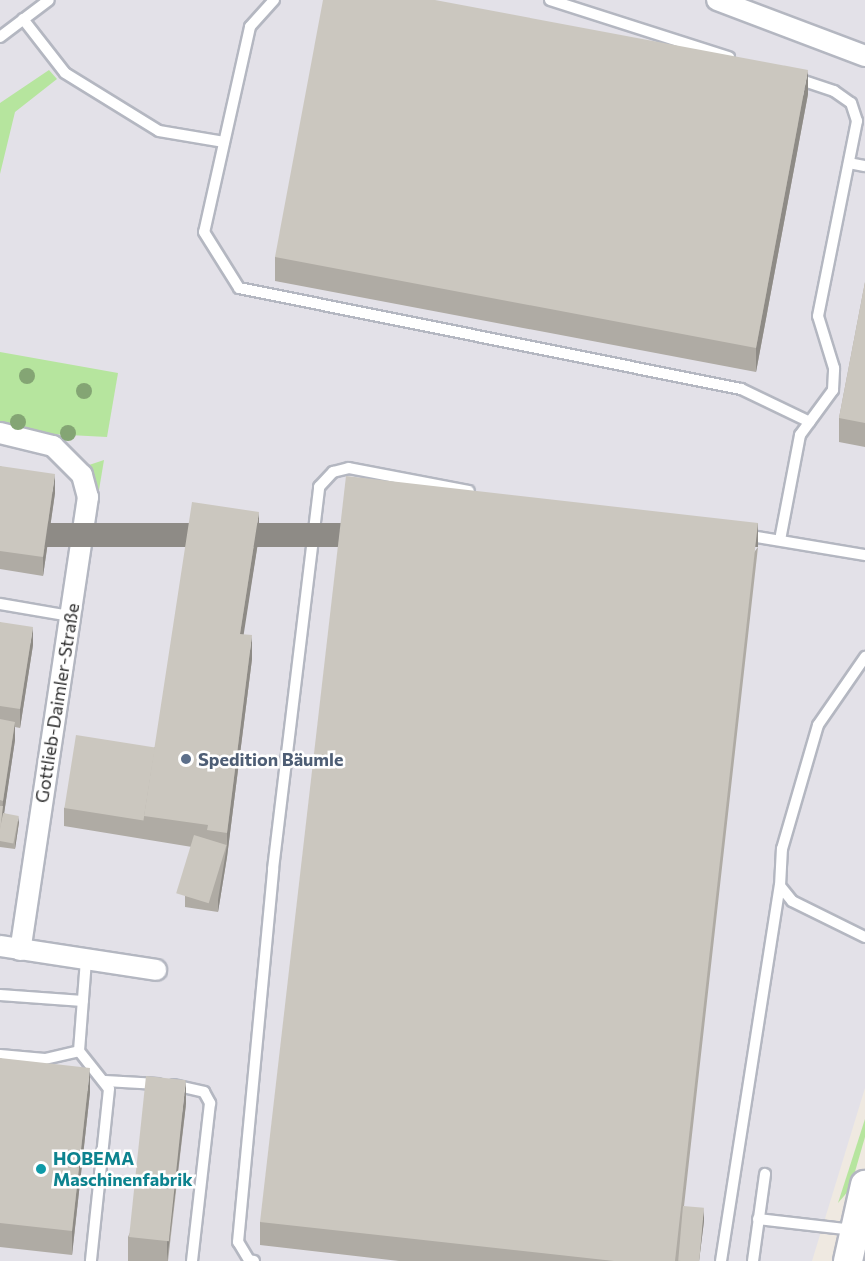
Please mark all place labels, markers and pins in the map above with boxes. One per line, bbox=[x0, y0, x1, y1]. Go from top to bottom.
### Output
place label: Spedition Bäumle bbox=[198, 748, 343, 770]
marker: Spedition Bäumle bbox=[179, 752, 193, 766]
place label: HOBEMA Maschinenfabrik bbox=[53, 1148, 193, 1190]
marker: HOBEMA Maschinenfabrik bbox=[34, 1162, 48, 1176]

